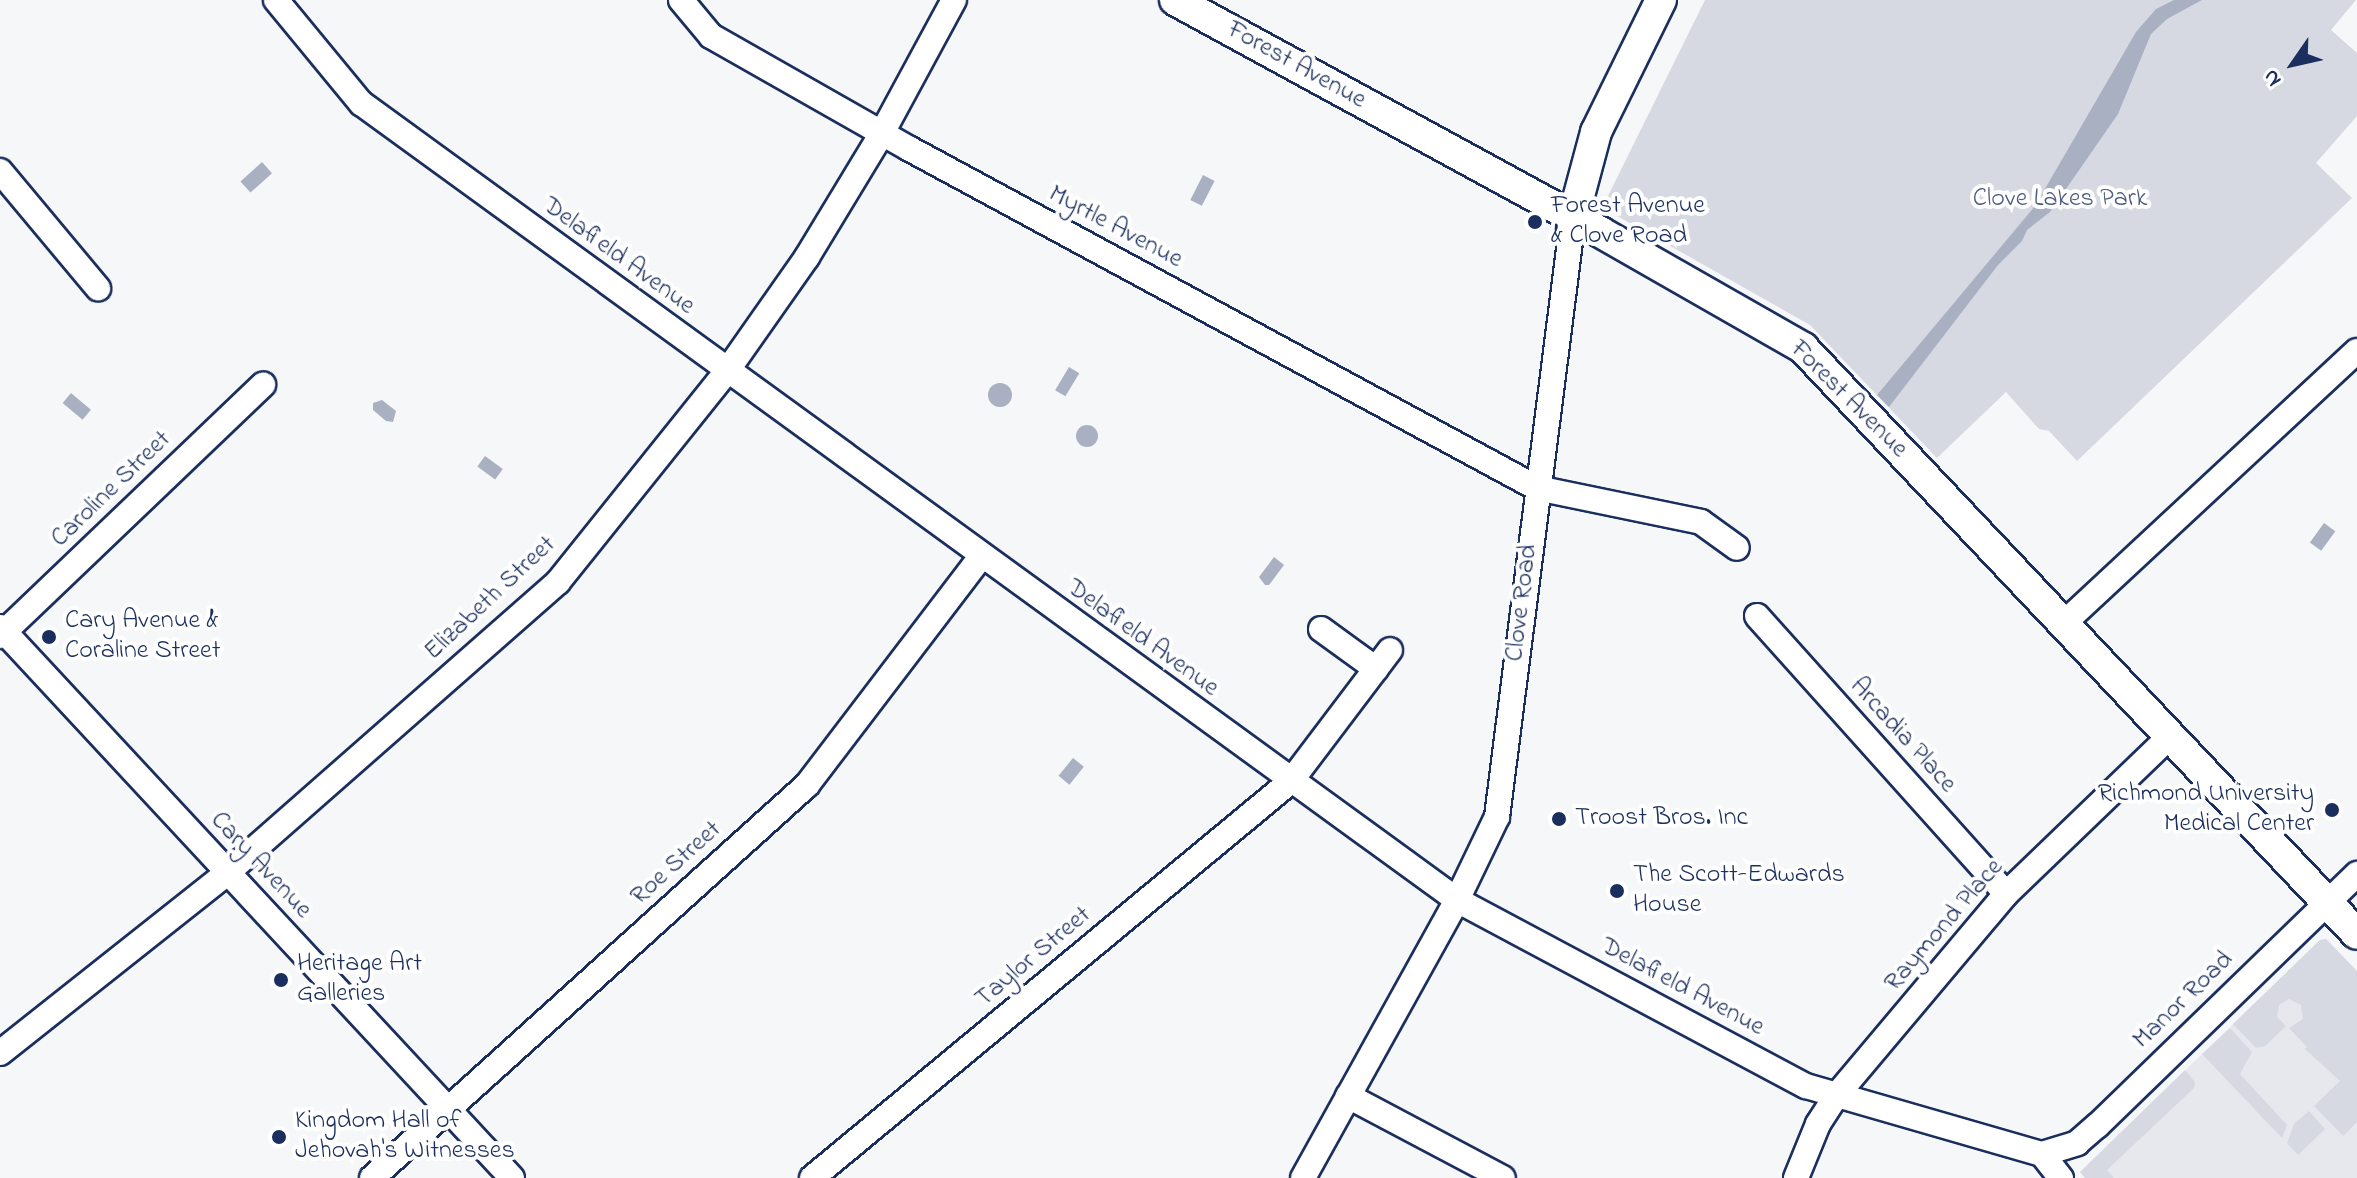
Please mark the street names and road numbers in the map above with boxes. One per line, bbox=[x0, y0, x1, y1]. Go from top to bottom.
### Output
street label: Forest Avenue bbox=[1221, 15, 1371, 117]
street label: Myrtle Avenue bbox=[1043, 180, 1187, 276]
street label: Delafield Avenue bbox=[536, 191, 700, 323]
street label: Forest Avenue bbox=[1783, 335, 1913, 465]
street label: Caroline Street bbox=[46, 425, 178, 555]
street label: Elizabeth Street bbox=[419, 530, 563, 668]
street label: Clove Road bbox=[1500, 543, 1546, 663]
street label: Delafield Avenue bbox=[1060, 573, 1224, 705]
street label: Arcadia Place bbox=[1842, 672, 1962, 800]
street label: Cary Avenue bbox=[203, 806, 317, 926]
street label: Roe Street bbox=[625, 815, 729, 913]
street label: Raymond Place bbox=[1879, 853, 2011, 999]
street label: Taylor Street bbox=[970, 901, 1098, 1015]
street label: Delafield Avenue bbox=[1595, 932, 1769, 1044]
street label: Manor Road bbox=[2127, 946, 2241, 1056]

